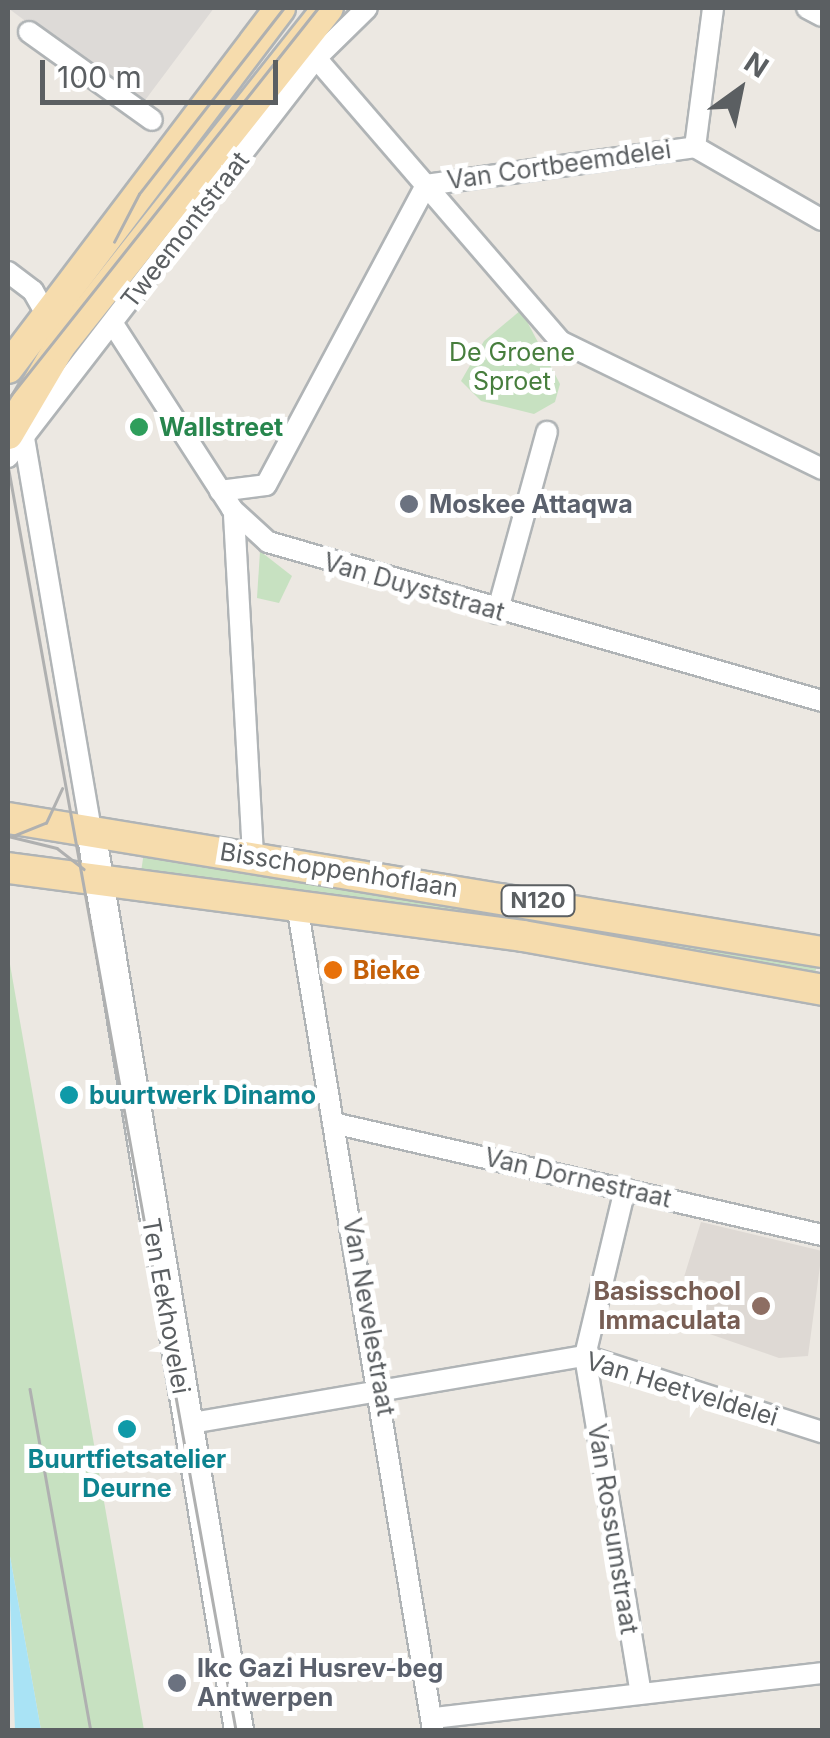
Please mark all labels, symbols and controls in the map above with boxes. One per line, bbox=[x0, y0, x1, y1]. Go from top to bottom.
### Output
scale bar bbox=[45, 40, 282, 102]
north arrow bbox=[690, 40, 790, 140]
text: N bbox=[738, 45, 775, 85]
text: 100 m bbox=[57, 59, 142, 95]
street label: Van Cortbeemdelei bbox=[445, 134, 673, 196]
street label: Tweemontstraat bbox=[115, 146, 255, 314]
park label: De Groene Sproet bbox=[449, 338, 575, 397]
place label: Wallstreet bbox=[159, 412, 283, 442]
marker: Wallstreet bbox=[128, 416, 150, 438]
place label: Moskee Attaqwa bbox=[429, 489, 633, 519]
marker: Moskee Attaqwa bbox=[398, 493, 420, 515]
street label: Van Duyststraat bbox=[320, 547, 508, 627]
street label: Bisschoppenhoflaan bbox=[218, 836, 460, 904]
road number: N120 bbox=[500, 884, 576, 918]
place label: Bieke bbox=[353, 955, 420, 985]
marker: Bieke bbox=[322, 959, 344, 981]
place label: buurtwerk Dinamo bbox=[89, 1080, 316, 1110]
marker: buurtwerk Dinamo bbox=[58, 1084, 80, 1106]
street label: Van Dornestraat bbox=[482, 1142, 674, 1214]
street label: Ten Eekhovelei bbox=[136, 1216, 196, 1396]
street label: Van Nevelestraat bbox=[337, 1216, 401, 1418]
place label: Basisschool Immaculata bbox=[593, 1277, 741, 1336]
marker: Basisschool Immaculata bbox=[750, 1295, 772, 1317]
street label: Van Heetveldelei bbox=[582, 1346, 782, 1432]
marker: Buurtfietsatelier Deurne bbox=[116, 1418, 138, 1440]
street label: Van Rossumstraat bbox=[582, 1422, 644, 1636]
place label: Buurtfietsatelier Deurne bbox=[28, 1445, 226, 1504]
place label: Ikc Gazi Husrev-beg Antwerpen bbox=[197, 1654, 443, 1713]
marker: Ikc Gazi Husrev-beg Antwerpen bbox=[166, 1672, 188, 1694]

